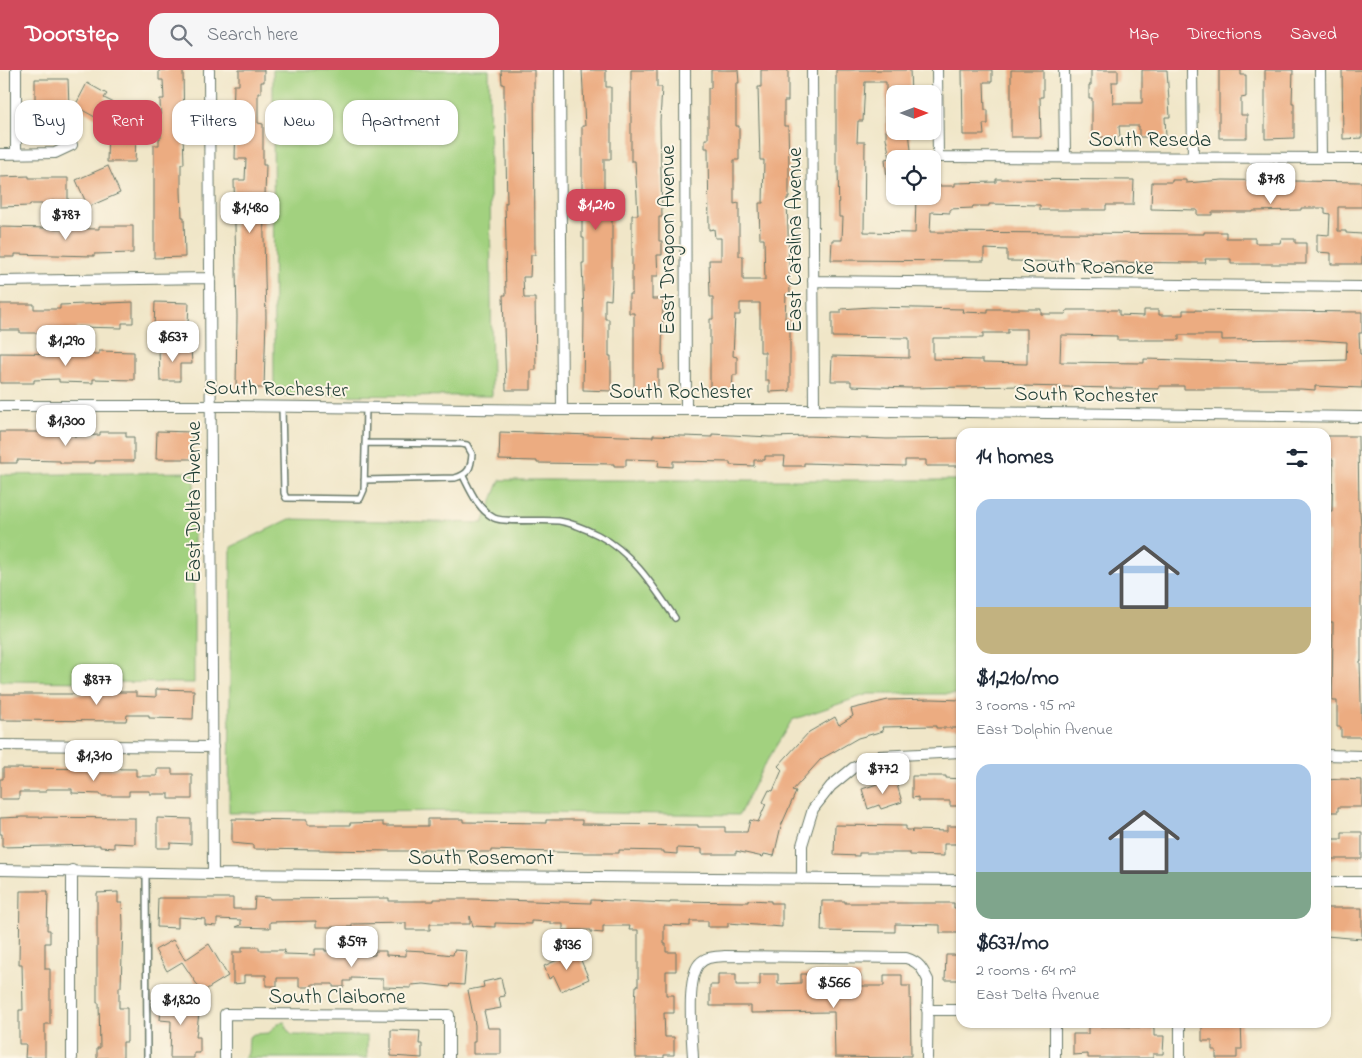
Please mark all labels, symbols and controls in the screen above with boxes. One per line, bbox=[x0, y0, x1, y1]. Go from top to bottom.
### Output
search box bbox=[149, 13, 499, 58]
text: Doorstep bbox=[25, 18, 119, 53]
icon: search bbox=[167, 21, 195, 49]
text: Search here bbox=[207, 22, 298, 49]
text: Map bbox=[1129, 22, 1159, 48]
text: Directions bbox=[1187, 22, 1262, 48]
text: Saved bbox=[1290, 22, 1337, 48]
north arrow bbox=[886, 85, 941, 140]
map controls bbox=[886, 85, 941, 205]
chip: Buy bbox=[15, 100, 83, 145]
chip: Rent bbox=[93, 100, 162, 145]
chip: Filters bbox=[172, 100, 255, 145]
chip: New bbox=[265, 100, 333, 145]
chip: Apartment bbox=[343, 100, 458, 145]
street label: South Reseda bbox=[1089, 126, 1211, 156]
street label: East Dragoon Avenue bbox=[654, 144, 686, 335]
street label: East Catalina Avenue bbox=[781, 147, 811, 333]
button: locate bbox=[886, 150, 941, 205]
pin: $718 bbox=[1241, 162, 1301, 205]
text: $718 bbox=[1257, 167, 1285, 191]
pin: $1,210 bbox=[555, 189, 637, 231]
pin: $1,480 bbox=[209, 191, 291, 234]
text: $1,210 bbox=[577, 193, 615, 217]
text: $1,480 bbox=[231, 196, 269, 220]
pin: $787 bbox=[36, 198, 96, 241]
text: $787 bbox=[52, 203, 80, 227]
street label: South Roanoke bbox=[1022, 252, 1155, 284]
pin: $637 bbox=[143, 320, 203, 363]
pin: $1,290 bbox=[25, 324, 107, 367]
text: $637 bbox=[158, 325, 188, 349]
text: $1,290 bbox=[47, 329, 85, 353]
street label: South Rochester bbox=[204, 374, 348, 406]
street label: South Rochester bbox=[609, 378, 753, 408]
street label: South Rochester bbox=[1014, 380, 1158, 412]
pin: $1,300 bbox=[25, 404, 107, 447]
text: $1,300 bbox=[47, 409, 85, 433]
street label: East Delta Avenue bbox=[180, 420, 210, 583]
text: 14 homes bbox=[976, 443, 1054, 473]
icon: filters bbox=[1283, 444, 1311, 472]
icon: home bbox=[1099, 532, 1189, 622]
pin: $877 bbox=[67, 664, 127, 706]
text: $1,210/mo bbox=[976, 664, 1059, 694]
text: $877 bbox=[83, 668, 111, 692]
text: 3 rooms · 95 m² bbox=[976, 694, 1075, 718]
text: East Dolphin Avenue bbox=[976, 718, 1113, 742]
pin: $1,310 bbox=[53, 740, 135, 782]
text: $1,310 bbox=[76, 744, 112, 768]
pin: $772 bbox=[853, 752, 913, 795]
text: $772 bbox=[868, 757, 898, 781]
icon: home bbox=[1099, 797, 1189, 887]
street label: South Rosemont bbox=[408, 844, 554, 874]
pin: $597 bbox=[322, 926, 382, 968]
pin: $936 bbox=[537, 928, 597, 971]
text: $637/mo bbox=[976, 929, 1049, 959]
text: $597 bbox=[337, 930, 367, 954]
text: $936 bbox=[553, 933, 581, 957]
text: 2 rooms · 64 m² bbox=[976, 959, 1076, 983]
pin: $566 bbox=[804, 966, 864, 1009]
text: $566 bbox=[818, 971, 850, 995]
street label: South Claiborne bbox=[268, 983, 406, 1013]
text: East Delta Avenue bbox=[976, 983, 1099, 1007]
pin: $1,820 bbox=[140, 984, 222, 1026]
text: $1,820 bbox=[162, 988, 200, 1012]

